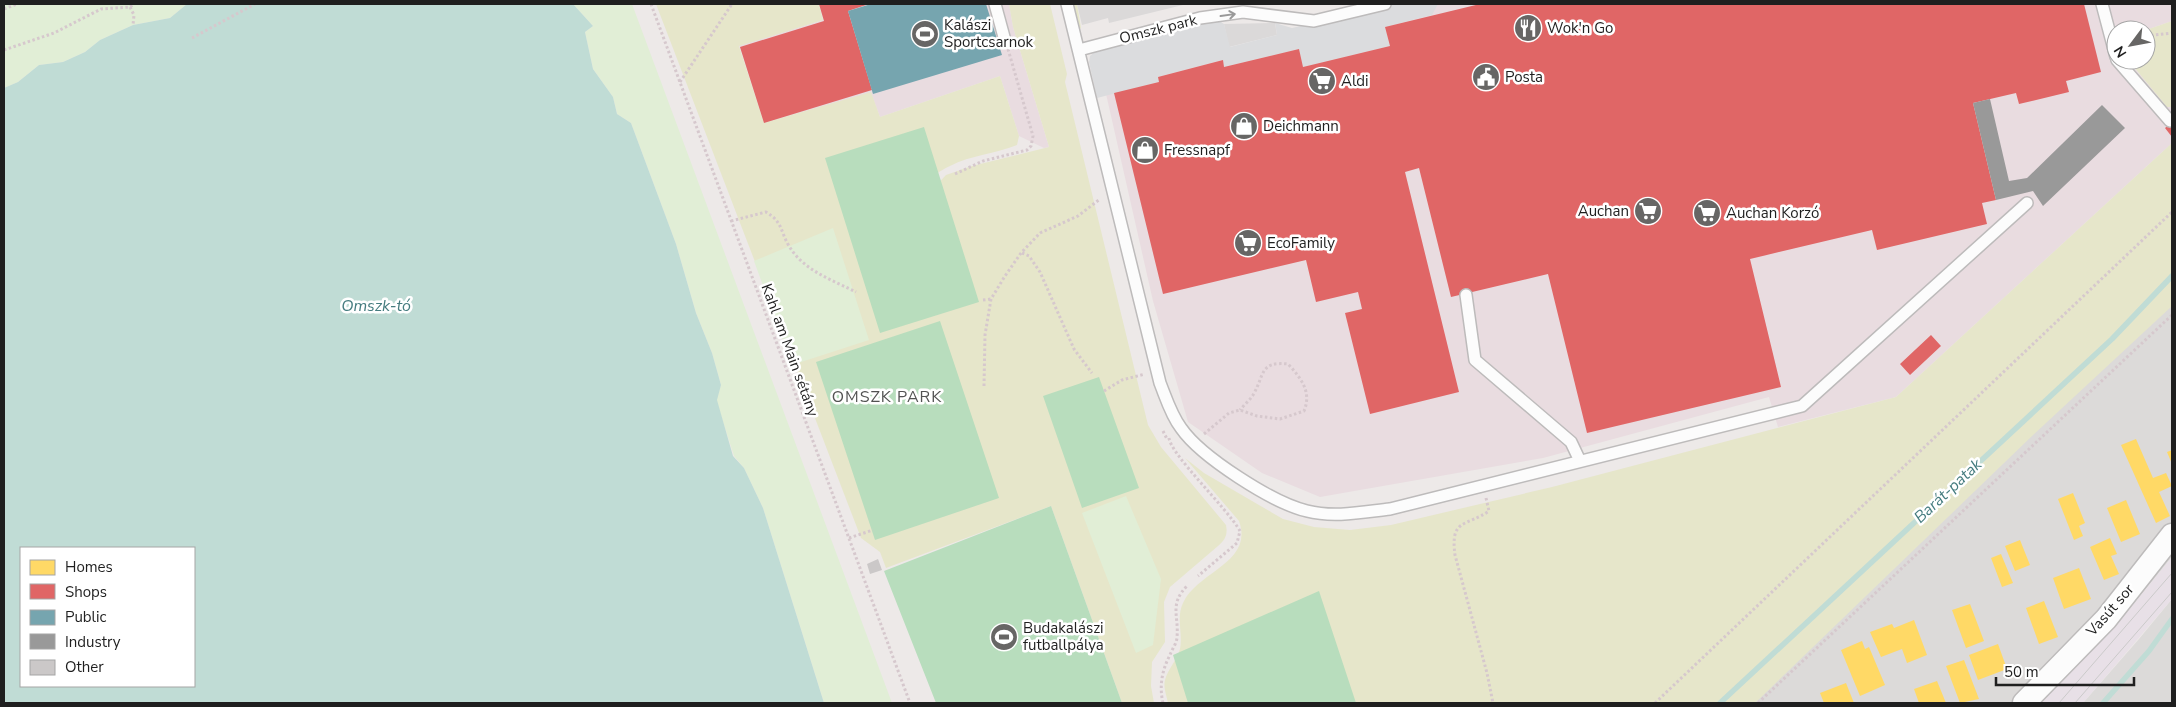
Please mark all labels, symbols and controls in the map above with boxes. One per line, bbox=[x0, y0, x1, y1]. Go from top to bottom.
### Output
one-way arrow bbox=[1220, 9, 1236, 19]
street label: Omszk park bbox=[1117, 10, 1199, 48]
restaurant icon: Wok'n Go bbox=[1513, 13, 1543, 43]
place label: Kalászi Sportcsarnok bbox=[944, 15, 1034, 52]
place label: Wok'n Go bbox=[1547, 18, 1613, 38]
sports icon: Kalászi Sportcsarnok bbox=[910, 19, 940, 49]
north arrow bbox=[2106, 20, 2156, 70]
text: N bbox=[2110, 42, 2131, 61]
public building icon: Posta bbox=[1471, 62, 1501, 92]
supermarket icon: Aldi bbox=[1307, 66, 1337, 96]
place label: Posta bbox=[1505, 67, 1543, 87]
place label: Aldi bbox=[1341, 71, 1369, 91]
shop icon: Deichmann bbox=[1229, 111, 1259, 141]
place label: Deichmann bbox=[1263, 116, 1339, 136]
shop icon: Fressnapf bbox=[1130, 135, 1160, 165]
place label: Fressnapf bbox=[1164, 140, 1231, 160]
supermarket icon: Auchan bbox=[1633, 196, 1663, 226]
supermarket icon: Auchan Korzó bbox=[1692, 198, 1722, 228]
place label: Auchan bbox=[1578, 201, 1629, 221]
place label: Auchan Korzó bbox=[1726, 203, 1819, 223]
supermarket icon: EcoFamily bbox=[1233, 228, 1263, 258]
place label: EcoFamily bbox=[1267, 233, 1335, 253]
street label: Kahl am Main sétány bbox=[757, 281, 823, 419]
water label: Omszk-tó bbox=[341, 295, 411, 317]
district label: OMSZK PARK bbox=[832, 386, 942, 408]
water label: Barát-patak bbox=[1909, 453, 1988, 528]
legend bbox=[20, 547, 195, 687]
text: Homes bbox=[65, 557, 113, 577]
street label: Vasút sor bbox=[2081, 579, 2139, 641]
text: Shops bbox=[65, 582, 107, 602]
text: Public bbox=[65, 607, 106, 627]
place label: Budakalászi futballpálya bbox=[1023, 618, 1104, 655]
sports icon: Budakalászi futballpálya bbox=[989, 622, 1019, 652]
text: Industry bbox=[65, 632, 121, 652]
scale bar bbox=[1996, 654, 2134, 686]
text: Other bbox=[65, 657, 104, 677]
text: 50 m bbox=[2004, 662, 2039, 682]

